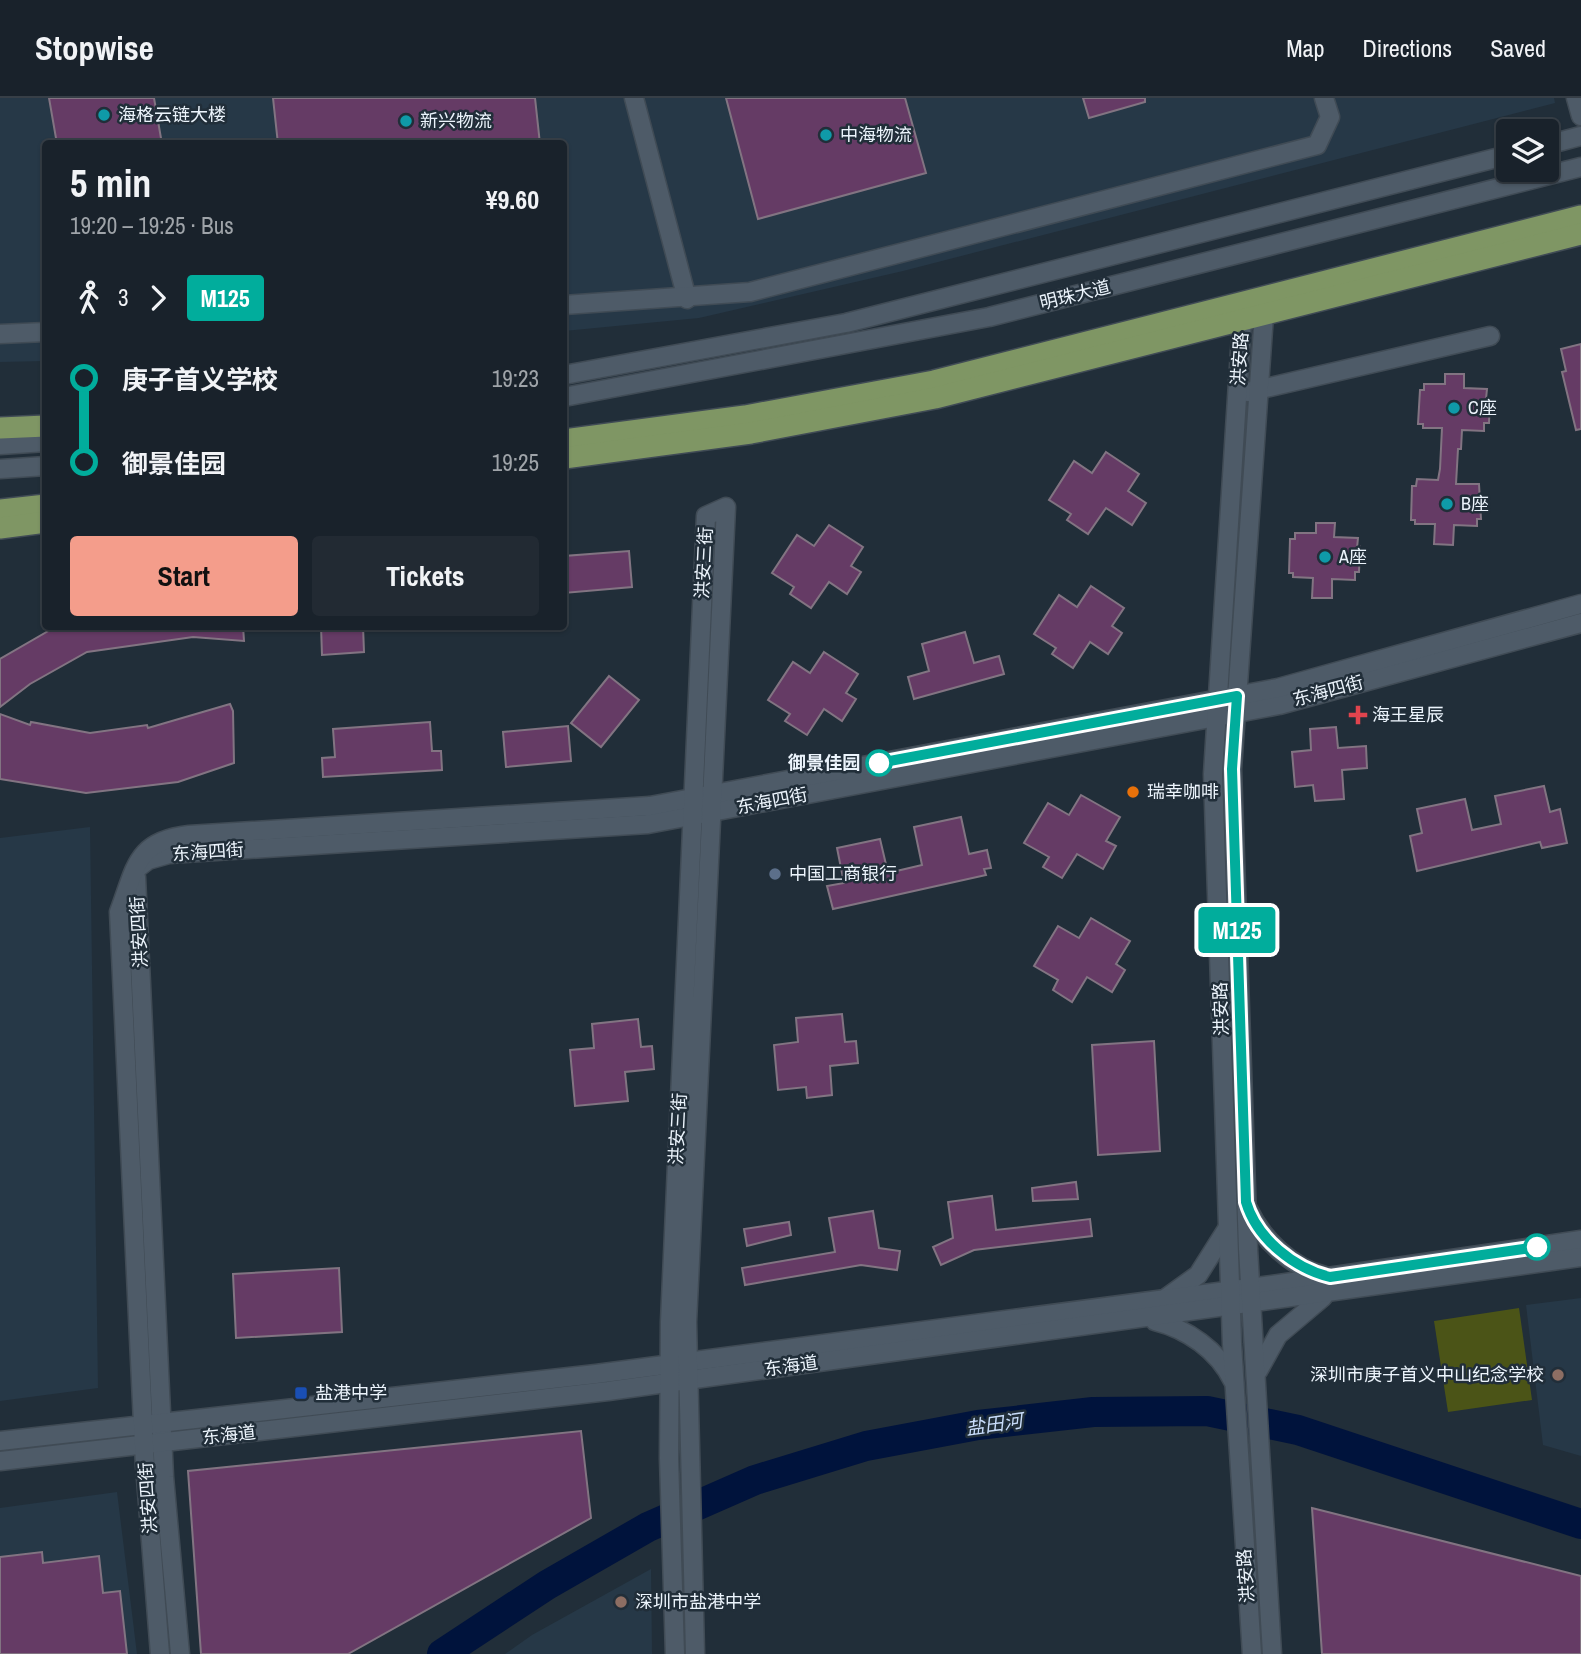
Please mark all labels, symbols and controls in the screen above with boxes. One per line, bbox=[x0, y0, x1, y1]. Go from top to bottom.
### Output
text: Stopwise bbox=[35, 26, 154, 70]
text: Map bbox=[1286, 32, 1324, 64]
text: Directions bbox=[1362, 32, 1452, 64]
text: Saved bbox=[1490, 32, 1546, 64]
place label: 海格云链大楼 bbox=[118, 102, 226, 127]
marker: 海格云链大楼 bbox=[96, 107, 112, 123]
place label: 新兴物流 bbox=[420, 108, 492, 133]
marker: 新兴物流 bbox=[398, 113, 414, 129]
map controls bbox=[1496, 119, 1559, 182]
button: layers bbox=[1496, 119, 1559, 182]
place label: 中海物流 bbox=[840, 122, 912, 147]
marker: 中海物流 bbox=[818, 127, 834, 143]
text: 5 min bbox=[70, 158, 151, 209]
text: ¥9.60 bbox=[486, 182, 539, 217]
text: 19:20 – 19:25 · Bus bbox=[70, 210, 234, 241]
street label: 明珠大道 bbox=[1037, 274, 1113, 315]
icon: walk bbox=[70, 279, 108, 317]
icon: forward bbox=[139, 279, 177, 317]
text: 3 bbox=[118, 282, 129, 313]
text: M125 bbox=[201, 282, 250, 314]
street label: 洪安路 bbox=[1225, 331, 1254, 387]
text: 庚子首义学校 bbox=[122, 362, 278, 397]
text: 19:23 bbox=[492, 363, 539, 394]
place label: C座 bbox=[1468, 395, 1497, 420]
marker: C座 bbox=[1446, 400, 1462, 416]
text: 御景佳园 bbox=[122, 446, 226, 481]
text: 19:25 bbox=[492, 447, 539, 478]
place label: B座 bbox=[1461, 491, 1489, 516]
marker: B座 bbox=[1439, 496, 1455, 512]
street label: 洪安三街 bbox=[689, 526, 718, 600]
button: Start bbox=[70, 536, 298, 616]
button: Tickets bbox=[312, 536, 539, 616]
place label: A座 bbox=[1338, 544, 1367, 569]
marker: A座 bbox=[1317, 549, 1333, 565]
street label: 东海四街 bbox=[1290, 669, 1366, 712]
place label: 海王星辰 bbox=[1372, 702, 1444, 727]
marker: 海王星辰 bbox=[1350, 707, 1366, 723]
place label: 御景佳园 bbox=[787, 750, 860, 775]
marker: 御景佳园 bbox=[866, 750, 892, 776]
place label: 瑞幸咖啡 bbox=[1147, 779, 1219, 804]
street label: 东海四街 bbox=[734, 781, 810, 820]
marker: 瑞幸咖啡 bbox=[1125, 784, 1141, 800]
street label: 东海四街 bbox=[171, 837, 245, 866]
place label: 中国工商银行 bbox=[789, 861, 897, 886]
marker: 中国工商银行 bbox=[767, 866, 783, 882]
street label: 洪安四街 bbox=[124, 895, 153, 969]
line badge: M125 bbox=[1188, 907, 1286, 953]
text: M125 bbox=[1212, 914, 1262, 946]
street label: 洪安路 bbox=[1207, 982, 1234, 1036]
street label: 洪安三街 bbox=[663, 1092, 692, 1166]
unlabelled marker bbox=[1524, 1234, 1550, 1260]
street label: 东海道 bbox=[762, 1349, 819, 1382]
place label: 深圳市庚子首义中山纪念学校 bbox=[1310, 1362, 1544, 1387]
marker: 深圳市庚子首义中山纪念学校 bbox=[1550, 1367, 1566, 1383]
place label: 盐港中学 bbox=[315, 1380, 387, 1405]
marker: 盐港中学 bbox=[293, 1385, 309, 1401]
water label: 盐田河 bbox=[964, 1407, 1028, 1441]
street label: 东海道 bbox=[201, 1419, 257, 1450]
street label: 洪安四街 bbox=[133, 1461, 162, 1535]
street label: 洪安路 bbox=[1231, 1548, 1260, 1604]
place label: 深圳市盐港中学 bbox=[635, 1589, 761, 1614]
marker: 深圳市盐港中学 bbox=[613, 1594, 629, 1610]

